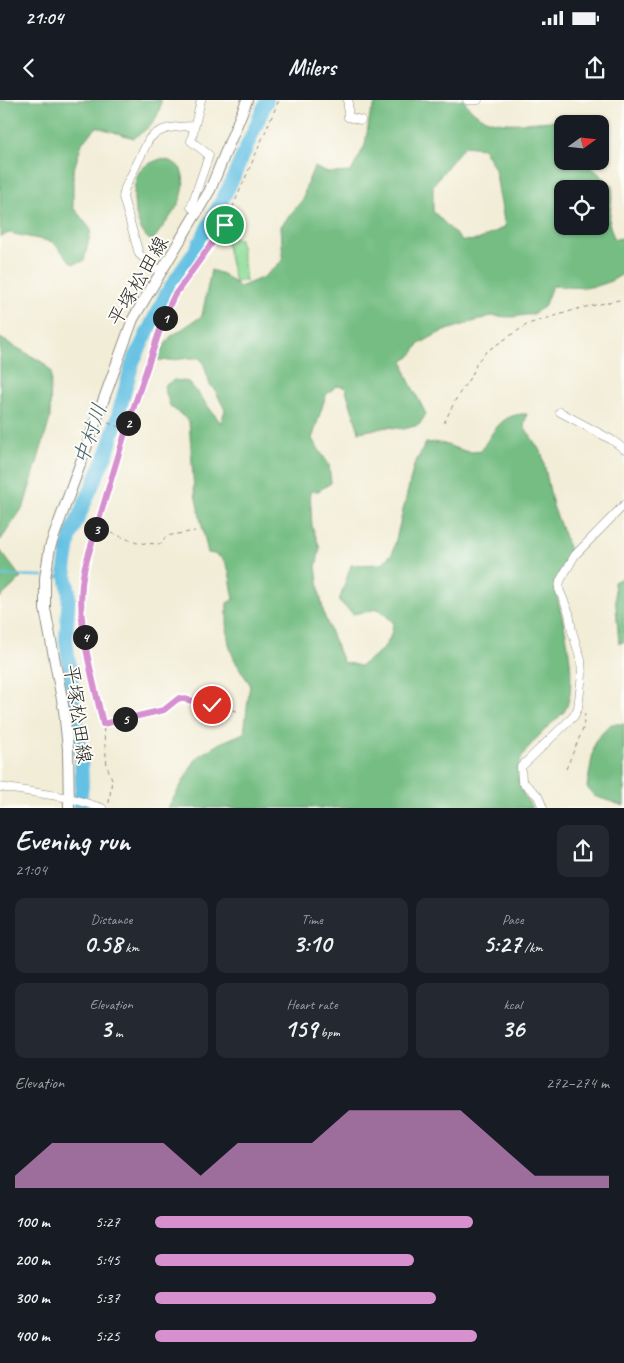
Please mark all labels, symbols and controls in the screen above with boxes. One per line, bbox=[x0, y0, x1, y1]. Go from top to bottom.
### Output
text: 21:04 bbox=[25, 6, 63, 30]
icon: back bbox=[15, 54, 43, 82]
text: Milers bbox=[288, 54, 336, 82]
icon: share bbox=[581, 54, 609, 82]
north arrow bbox=[554, 115, 609, 170]
map controls bbox=[554, 115, 609, 235]
button: locate bbox=[554, 180, 609, 235]
pin bbox=[204, 204, 246, 246]
icon: arrive bbox=[211, 211, 239, 239]
street label: 平塚松田線 bbox=[102, 231, 174, 331]
pin: 1 bbox=[152, 306, 178, 330]
text: 1 bbox=[162, 310, 169, 327]
water label: 中村川 bbox=[67, 400, 113, 468]
pin: 2 bbox=[116, 410, 140, 436]
text: 2 bbox=[125, 415, 132, 432]
pin: 3 bbox=[84, 516, 108, 542]
text: 3 bbox=[93, 521, 100, 538]
pin: 4 bbox=[72, 624, 98, 650]
text: 4 bbox=[82, 629, 89, 646]
street label: 平塚松田線 bbox=[59, 663, 97, 765]
pin bbox=[191, 684, 233, 726]
icon: check bbox=[198, 691, 226, 719]
pin: 5 bbox=[112, 706, 138, 732]
text: 5 bbox=[122, 711, 129, 728]
text: Evening run bbox=[15, 823, 130, 858]
button: share bbox=[557, 825, 609, 877]
text: 21:04 bbox=[15, 860, 47, 880]
text: Distance bbox=[90, 911, 132, 928]
text: Time bbox=[301, 911, 323, 928]
text: Pace bbox=[502, 911, 523, 928]
text: 0.58 bbox=[84, 928, 122, 960]
text: 3:10 bbox=[293, 928, 331, 960]
text: 5:27 bbox=[483, 928, 521, 960]
text: km bbox=[122, 939, 139, 956]
text: /km bbox=[521, 939, 543, 956]
text: Elevation bbox=[90, 996, 133, 1013]
text: Heart rate bbox=[286, 996, 338, 1013]
text: kcal bbox=[503, 996, 522, 1013]
text: 3 bbox=[100, 1013, 111, 1045]
text: 159 bbox=[284, 1013, 317, 1045]
text: 36 bbox=[501, 1013, 524, 1045]
text: m bbox=[111, 1024, 123, 1041]
text: bpm bbox=[317, 1024, 340, 1041]
text: Elevation bbox=[15, 1073, 64, 1093]
text: 272–274 m bbox=[546, 1073, 609, 1093]
text: 100 m bbox=[15, 1212, 50, 1232]
text: 5:27 bbox=[95, 1212, 120, 1232]
text: 200 m bbox=[15, 1250, 50, 1270]
text: 5:45 bbox=[95, 1250, 120, 1270]
text: 300 m bbox=[15, 1288, 50, 1308]
text: 5:37 bbox=[95, 1288, 120, 1308]
text: 400 m bbox=[15, 1326, 50, 1346]
text: 5:25 bbox=[95, 1326, 120, 1346]

